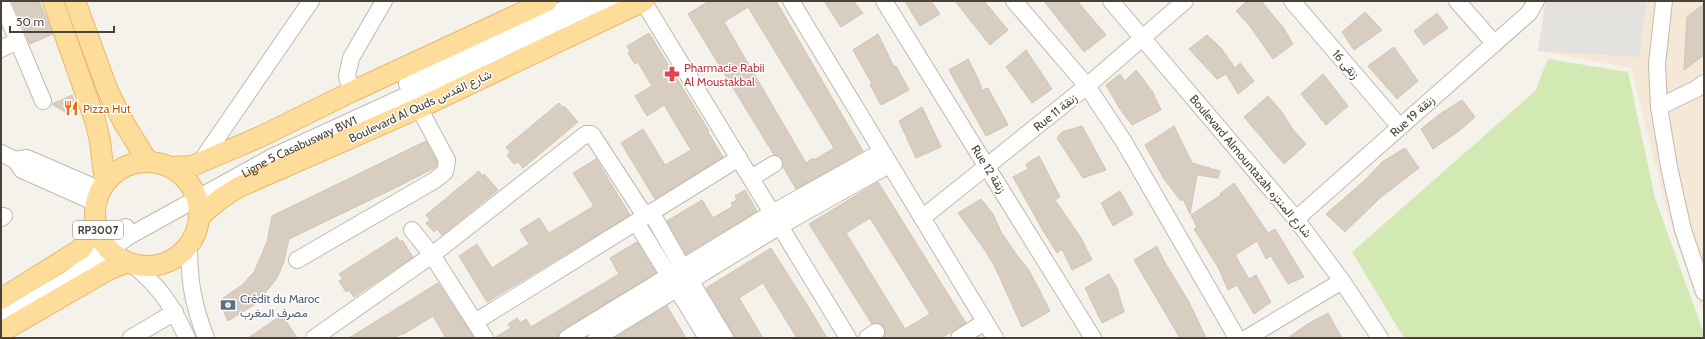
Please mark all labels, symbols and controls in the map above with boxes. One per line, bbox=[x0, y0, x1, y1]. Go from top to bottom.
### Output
scale bar bbox=[10, 8, 114, 34]
text: 50 m bbox=[16, 14, 44, 29]
street label: زنقى 16 bbox=[1328, 46, 1363, 82]
place label: Pharmacie Rabii Al Moustakbal bbox=[684, 60, 765, 89]
pharmacy icon: Pharmacie Rabii Al Moustakbal bbox=[663, 65, 681, 83]
street label: Boulevard Al Quds شارع القدس bbox=[346, 66, 495, 148]
street label: Rue 11 زنقة bbox=[1030, 90, 1080, 135]
street label: Boulevard Almountazah شارع المنتزه bbox=[1185, 91, 1315, 242]
street label: Rue 19 زنقة bbox=[1387, 92, 1438, 141]
restaurant icon: Pizza Hut bbox=[62, 99, 80, 117]
place label: Pizza Hut bbox=[83, 101, 131, 116]
street label: Ligne 5 Casabusway BW1 bbox=[238, 112, 359, 180]
street label: Rue 12 زنقة bbox=[967, 142, 1010, 196]
road number: RP3007 bbox=[73, 221, 123, 239]
place label: Crédit du Maroc مصرف المغرب bbox=[240, 291, 320, 321]
bank icon: Crédit du Maroc مصرف المغرب bbox=[219, 296, 237, 314]

